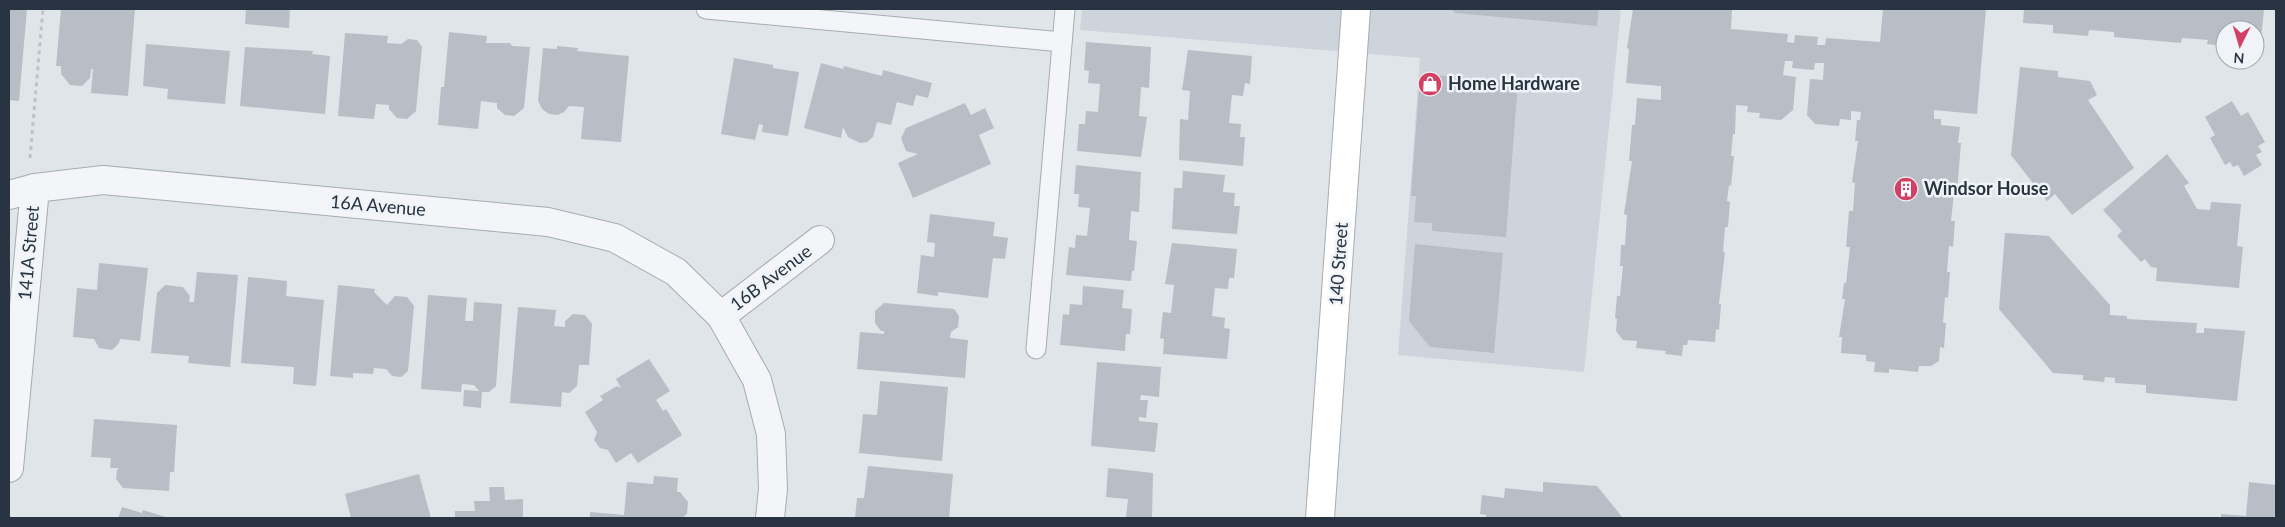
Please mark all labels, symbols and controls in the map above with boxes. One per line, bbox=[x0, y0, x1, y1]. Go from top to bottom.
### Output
north arrow bbox=[2215, 20, 2265, 70]
text: N bbox=[2233, 50, 2245, 67]
shop icon: Home Hardware bbox=[1417, 71, 1443, 97]
place label: Home Hardware bbox=[1448, 72, 1580, 94]
building icon: Windsor House bbox=[1893, 176, 1919, 202]
place label: Windsor House bbox=[1924, 177, 2049, 199]
street label: 16A Avenue bbox=[329, 190, 427, 220]
street label: 141A Street bbox=[13, 204, 43, 301]
street label: 140 Street bbox=[1324, 221, 1352, 306]
street label: 16B Avenue bbox=[725, 239, 815, 315]

